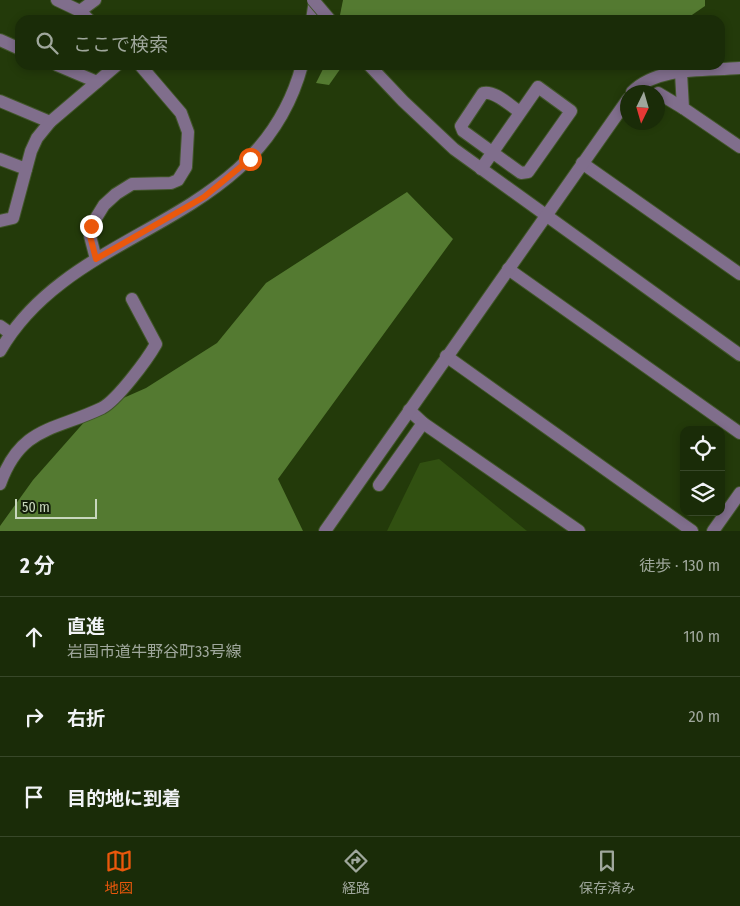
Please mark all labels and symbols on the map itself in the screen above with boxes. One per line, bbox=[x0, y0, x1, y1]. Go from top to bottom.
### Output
north arrow bbox=[620, 85, 665, 130]
route start bbox=[239, 148, 262, 171]
route end bbox=[80, 215, 103, 238]
scale bar bbox=[15, 496, 98, 519]

